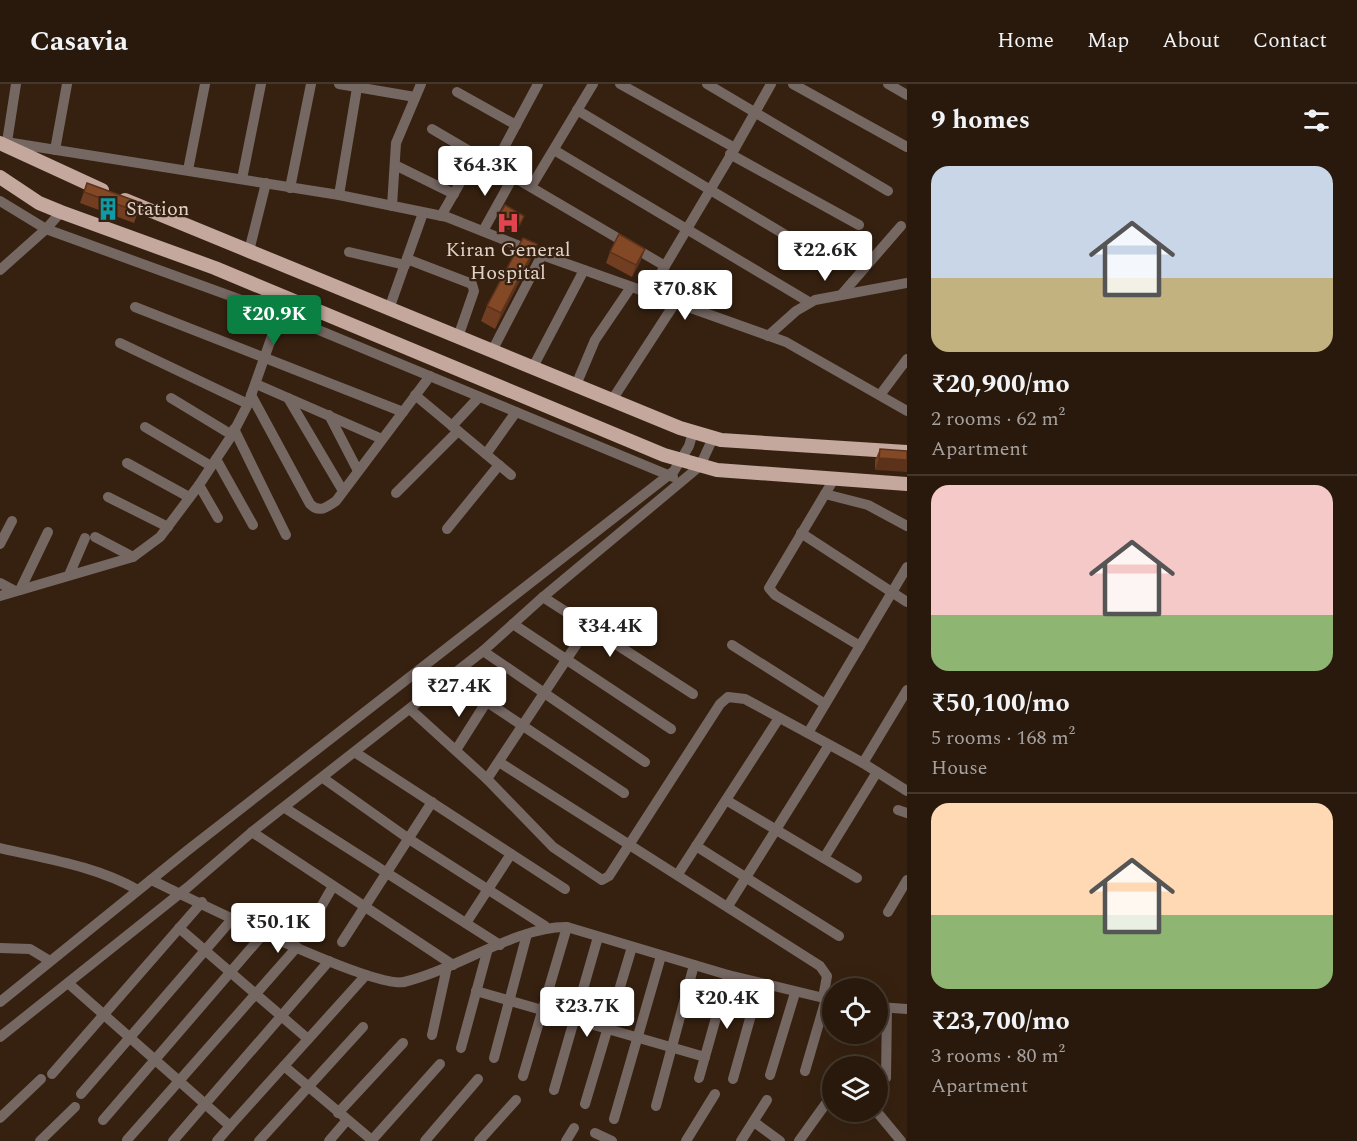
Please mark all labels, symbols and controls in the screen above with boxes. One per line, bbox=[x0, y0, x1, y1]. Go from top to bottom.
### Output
text: Casavia bbox=[30, 20, 128, 63]
text: Home bbox=[997, 25, 1054, 57]
text: Map bbox=[1087, 25, 1129, 57]
text: About bbox=[1162, 25, 1220, 57]
text: Contact bbox=[1253, 25, 1327, 57]
text: 9 homes bbox=[931, 100, 1030, 140]
icon: filters bbox=[1300, 104, 1333, 137]
pin: ₹64.3K bbox=[436, 146, 534, 197]
text: ₹64.3K bbox=[452, 150, 518, 180]
place label: Station bbox=[126, 194, 189, 224]
building icon: Station bbox=[95, 196, 121, 222]
icon: home bbox=[1078, 205, 1186, 313]
hospital icon: Kiran General Hospital bbox=[495, 210, 521, 236]
pin: ₹22.6K bbox=[776, 231, 874, 282]
place label: Kiran General Hospital bbox=[445, 235, 571, 288]
text: ₹22.6K bbox=[792, 235, 858, 265]
pin: ₹70.8K bbox=[636, 270, 734, 321]
text: ₹70.8K bbox=[652, 274, 718, 304]
pin: ₹20.9K bbox=[225, 295, 323, 346]
text: ₹20.9K bbox=[241, 299, 307, 329]
text: ₹20,900/mo bbox=[931, 364, 1070, 404]
text: 2 rooms · 62 m² bbox=[931, 404, 1065, 434]
text: Apartment bbox=[931, 434, 1028, 464]
icon: home bbox=[1078, 524, 1186, 632]
pin: ₹34.4K bbox=[561, 607, 659, 658]
text: ₹34.4K bbox=[577, 611, 643, 641]
pin: ₹27.4K bbox=[410, 667, 508, 718]
text: ₹27.4K bbox=[426, 671, 492, 701]
text: ₹50,100/mo bbox=[931, 683, 1070, 723]
text: 5 rooms · 168 m² bbox=[931, 723, 1075, 753]
text: House bbox=[931, 753, 988, 783]
icon: home bbox=[1078, 842, 1186, 950]
pin: ₹50.1K bbox=[229, 903, 327, 954]
text: ₹50.1K bbox=[245, 907, 311, 937]
map controls bbox=[822, 978, 888, 1122]
button: locate bbox=[822, 978, 888, 1044]
pin: ₹20.4K bbox=[678, 979, 776, 1030]
text: ₹20.4K bbox=[694, 983, 760, 1013]
pin: ₹23.7K bbox=[538, 987, 636, 1038]
text: ₹23.7K bbox=[554, 991, 620, 1021]
text: ₹23,700/mo bbox=[931, 1001, 1070, 1041]
text: 3 rooms · 80 m² bbox=[931, 1041, 1065, 1071]
button: layers bbox=[822, 1056, 888, 1122]
text: Apartment bbox=[931, 1071, 1028, 1101]

